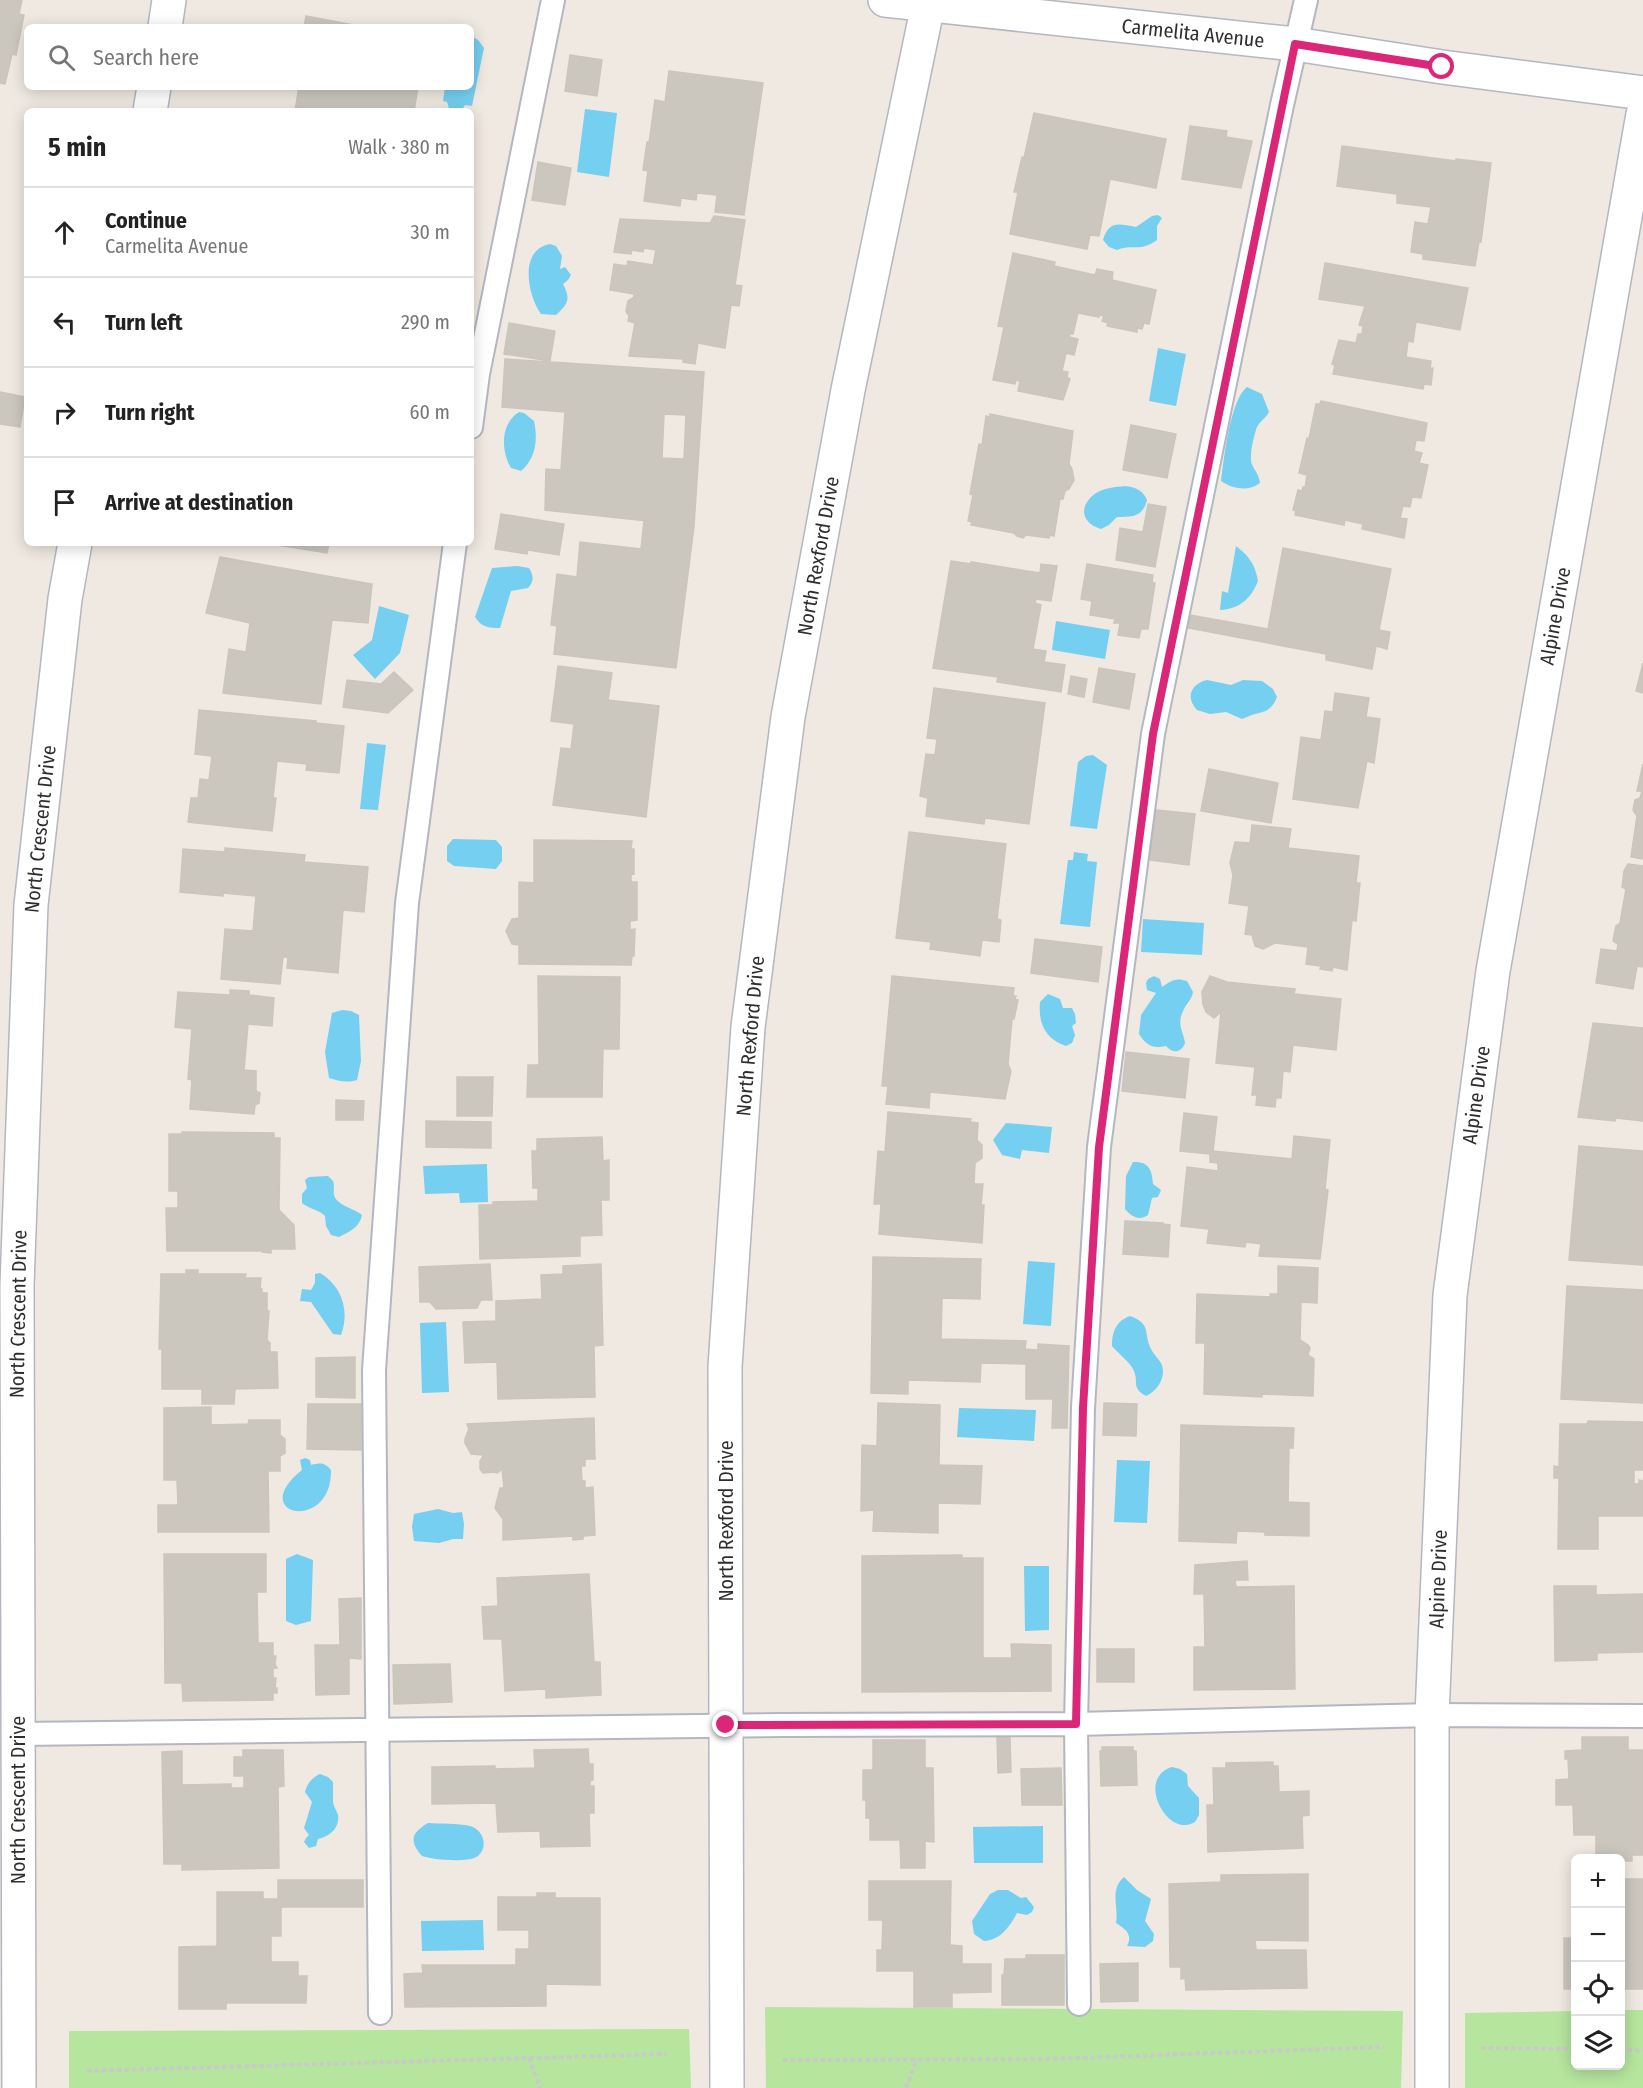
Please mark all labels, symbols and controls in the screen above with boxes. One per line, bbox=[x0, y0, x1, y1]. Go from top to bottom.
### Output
street label: Carmelita Avenue bbox=[1120, 14, 1266, 52]
search box bbox=[24, 24, 474, 90]
icon: search bbox=[45, 41, 78, 74]
text: Search here bbox=[93, 44, 199, 71]
route start bbox=[1428, 53, 1454, 79]
text: 5 min bbox=[48, 132, 106, 163]
text: Walk · 380 m bbox=[348, 135, 450, 159]
text: Continue bbox=[105, 207, 187, 234]
icon: ahead bbox=[48, 216, 81, 249]
text: 30 m bbox=[410, 220, 450, 244]
text: Carmelita Avenue bbox=[105, 234, 248, 258]
icon: left bbox=[48, 306, 81, 339]
text: Turn left bbox=[105, 309, 183, 336]
text: 290 m bbox=[401, 310, 450, 334]
icon: right bbox=[48, 396, 81, 429]
text: Turn right bbox=[105, 399, 194, 426]
text: 60 m bbox=[410, 400, 450, 424]
street label: North Rexford Drive bbox=[792, 475, 844, 637]
icon: arrive bbox=[48, 486, 81, 519]
text: Arrive at destination bbox=[105, 489, 293, 516]
street label: Alpine Drive bbox=[1535, 565, 1575, 667]
street label: North Crescent Drive bbox=[19, 744, 61, 914]
street label: North Rexford Drive bbox=[731, 955, 769, 1117]
street label: Alpine Drive bbox=[1457, 1044, 1495, 1146]
street label: North Crescent Drive bbox=[5, 1230, 31, 1398]
street label: North Rexford Drive bbox=[714, 1440, 738, 1602]
street label: Alpine Drive bbox=[1424, 1529, 1452, 1629]
route end bbox=[712, 1711, 738, 1737]
street label: North Crescent Drive bbox=[6, 1716, 30, 1884]
map controls bbox=[1571, 1854, 1625, 2070]
button: + bbox=[1571, 1854, 1625, 1908]
button: − bbox=[1571, 1908, 1625, 1962]
button: locate bbox=[1571, 1962, 1625, 2016]
button: layers bbox=[1571, 2016, 1625, 2070]

